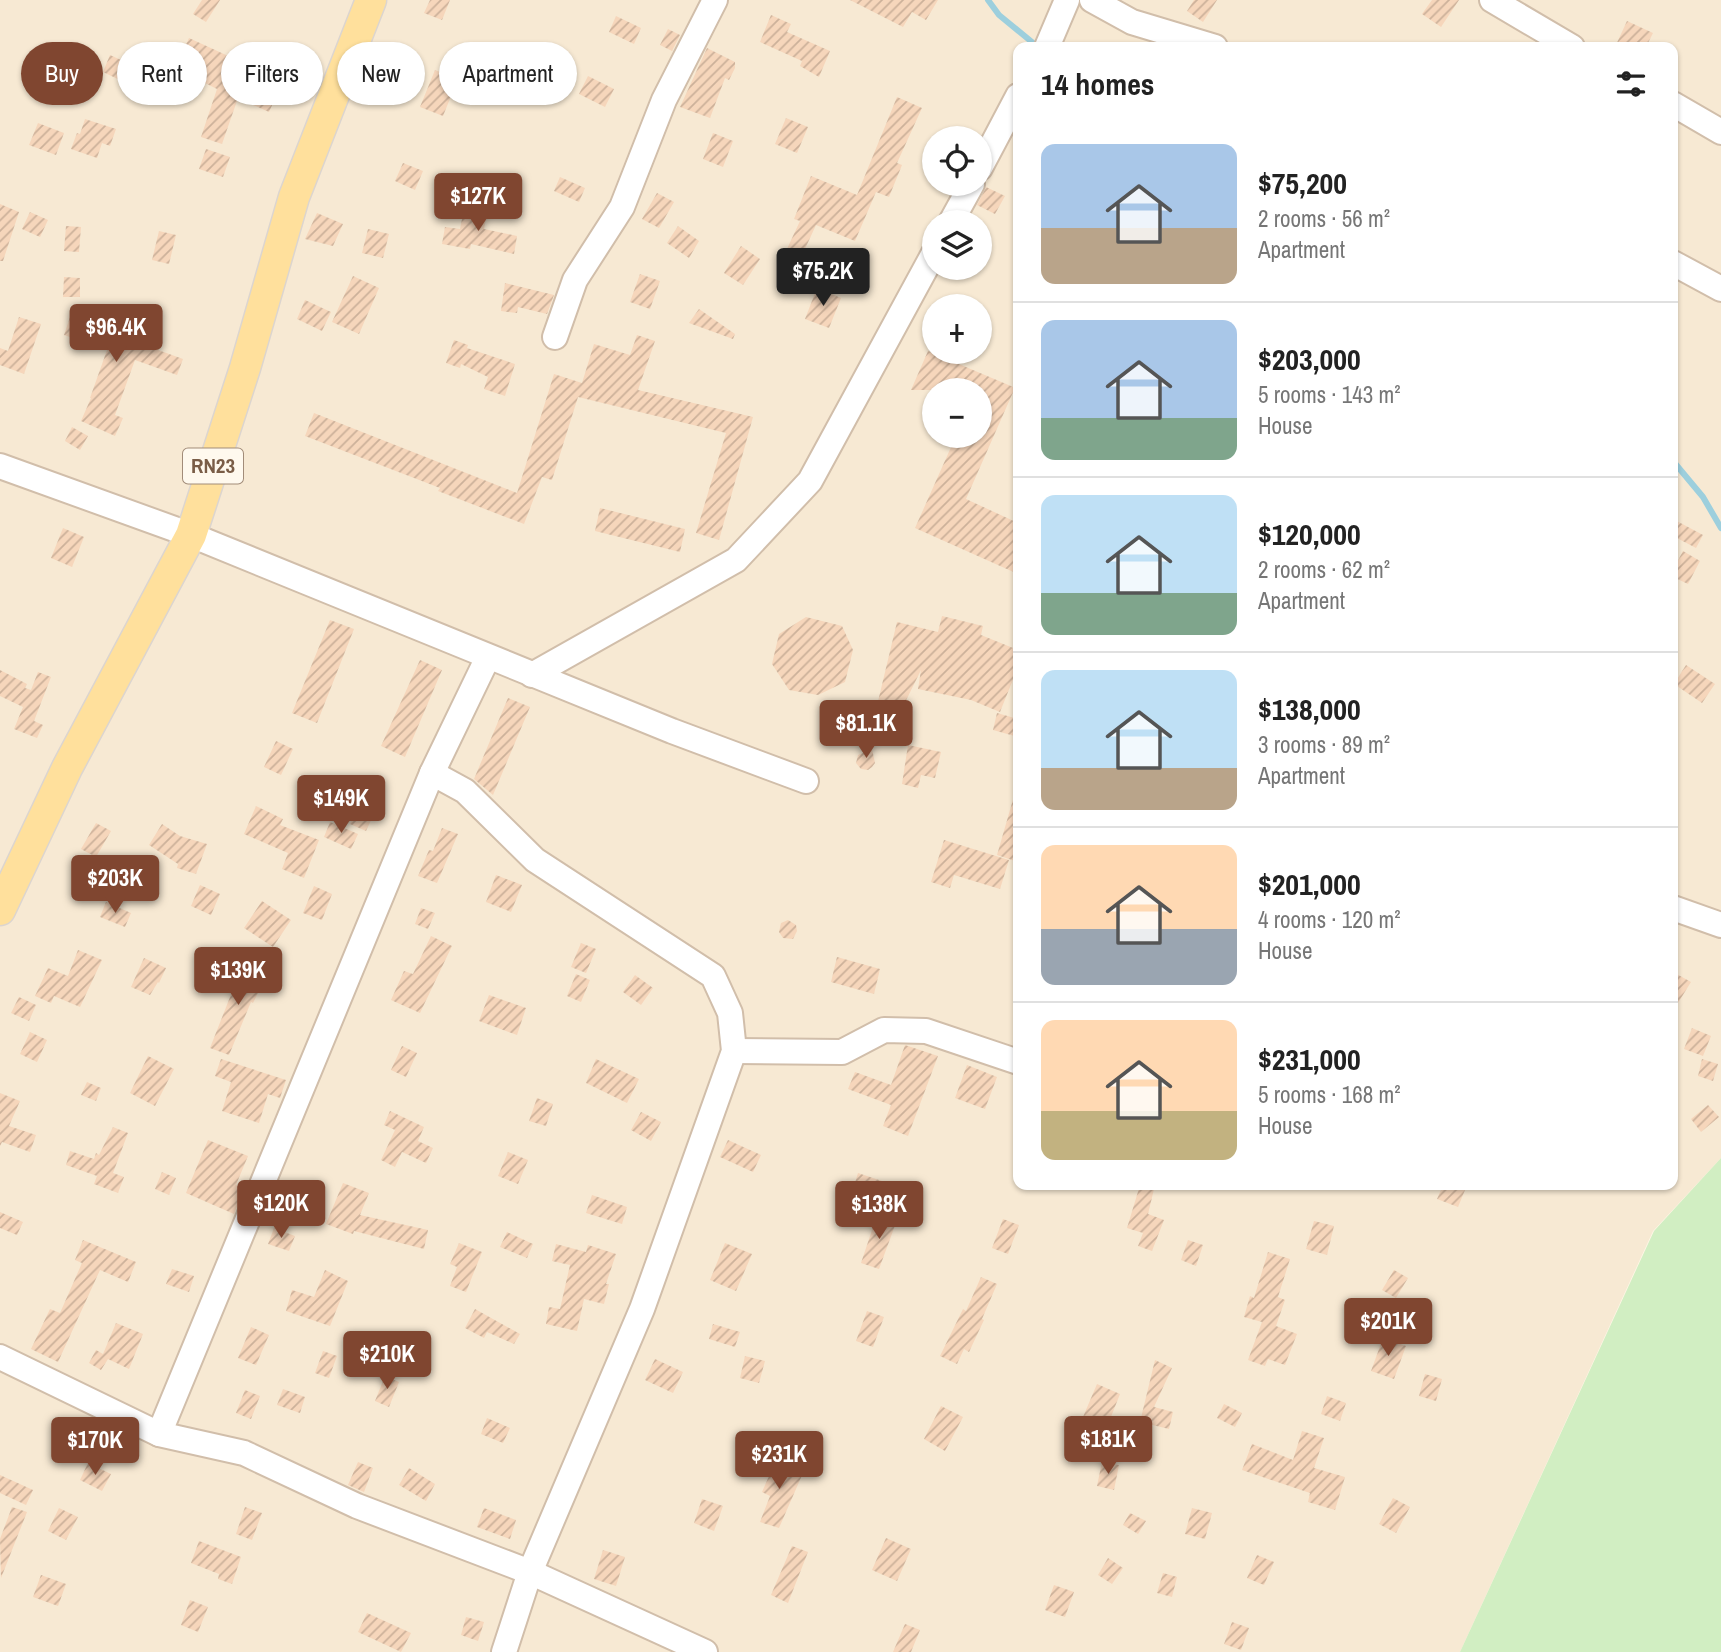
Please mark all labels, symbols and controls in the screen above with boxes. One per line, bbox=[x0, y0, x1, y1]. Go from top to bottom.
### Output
chip: Buy bbox=[21, 42, 103, 105]
chip: Rent bbox=[117, 42, 207, 105]
chip: Filters bbox=[221, 42, 323, 105]
chip: New bbox=[337, 42, 425, 105]
chip: Apartment bbox=[439, 42, 577, 105]
text: 14 homes bbox=[1041, 64, 1155, 104]
icon: filters bbox=[1612, 65, 1650, 103]
map controls bbox=[922, 126, 992, 448]
button: locate bbox=[922, 126, 992, 196]
text: $75,200 bbox=[1258, 163, 1347, 203]
icon: home bbox=[1097, 172, 1181, 256]
pin: $127K bbox=[429, 174, 527, 233]
text: $127K bbox=[450, 180, 506, 211]
text: 2 rooms · 56 m² bbox=[1258, 203, 1390, 234]
button: layers bbox=[922, 210, 992, 280]
text: Apartment bbox=[1258, 234, 1345, 265]
pin: $75.2K bbox=[766, 248, 880, 308]
text: $75.2K bbox=[793, 255, 853, 286]
button: + bbox=[922, 294, 992, 364]
pin: $96.4K bbox=[59, 304, 173, 364]
text: $96.4K bbox=[86, 311, 146, 342]
text: $203,000 bbox=[1258, 339, 1361, 379]
icon: home bbox=[1097, 348, 1181, 432]
button: − bbox=[922, 378, 992, 448]
text: 5 rooms · 143 m² bbox=[1258, 379, 1401, 410]
text: House bbox=[1258, 410, 1313, 441]
road number: RN23 bbox=[183, 448, 243, 484]
text: $120,000 bbox=[1258, 514, 1361, 554]
icon: home bbox=[1097, 523, 1181, 607]
text: 2 rooms · 62 m² bbox=[1258, 554, 1390, 585]
text: Apartment bbox=[1258, 585, 1345, 616]
text: $138,000 bbox=[1258, 689, 1361, 729]
icon: home bbox=[1097, 698, 1181, 782]
pin: $81.1K bbox=[809, 700, 923, 760]
text: $81.1K bbox=[836, 707, 896, 738]
text: 3 rooms · 89 m² bbox=[1258, 729, 1390, 760]
text: Apartment bbox=[1258, 760, 1345, 791]
pin: $149K bbox=[292, 776, 390, 835]
text: $149K bbox=[313, 782, 369, 813]
pin: $203K bbox=[66, 856, 164, 915]
text: $203K bbox=[87, 862, 143, 893]
text: $201,000 bbox=[1258, 864, 1361, 904]
icon: home bbox=[1097, 873, 1181, 957]
text: 4 rooms · 120 m² bbox=[1258, 904, 1401, 935]
text: House bbox=[1258, 935, 1313, 966]
pin: $139K bbox=[189, 948, 287, 1007]
text: $139K bbox=[210, 954, 266, 985]
text: $231,000 bbox=[1258, 1039, 1361, 1079]
icon: home bbox=[1097, 1048, 1181, 1132]
text: 5 rooms · 168 m² bbox=[1258, 1079, 1401, 1110]
text: House bbox=[1258, 1110, 1313, 1141]
pin: $120K bbox=[232, 1180, 330, 1240]
pin: $138K bbox=[830, 1182, 928, 1241]
text: $120K bbox=[253, 1187, 309, 1218]
text: $138K bbox=[851, 1188, 907, 1219]
pin: $201K bbox=[1339, 1298, 1437, 1358]
text: $201K bbox=[1360, 1305, 1416, 1336]
pin: $210K bbox=[338, 1332, 436, 1391]
text: $210K bbox=[359, 1338, 415, 1369]
pin: $181K bbox=[1059, 1416, 1157, 1476]
pin: $170K bbox=[46, 1418, 144, 1477]
text: $181K bbox=[1080, 1423, 1136, 1454]
text: $170K bbox=[67, 1424, 123, 1455]
pin: $231K bbox=[730, 1432, 828, 1491]
text: $231K bbox=[751, 1438, 807, 1469]

